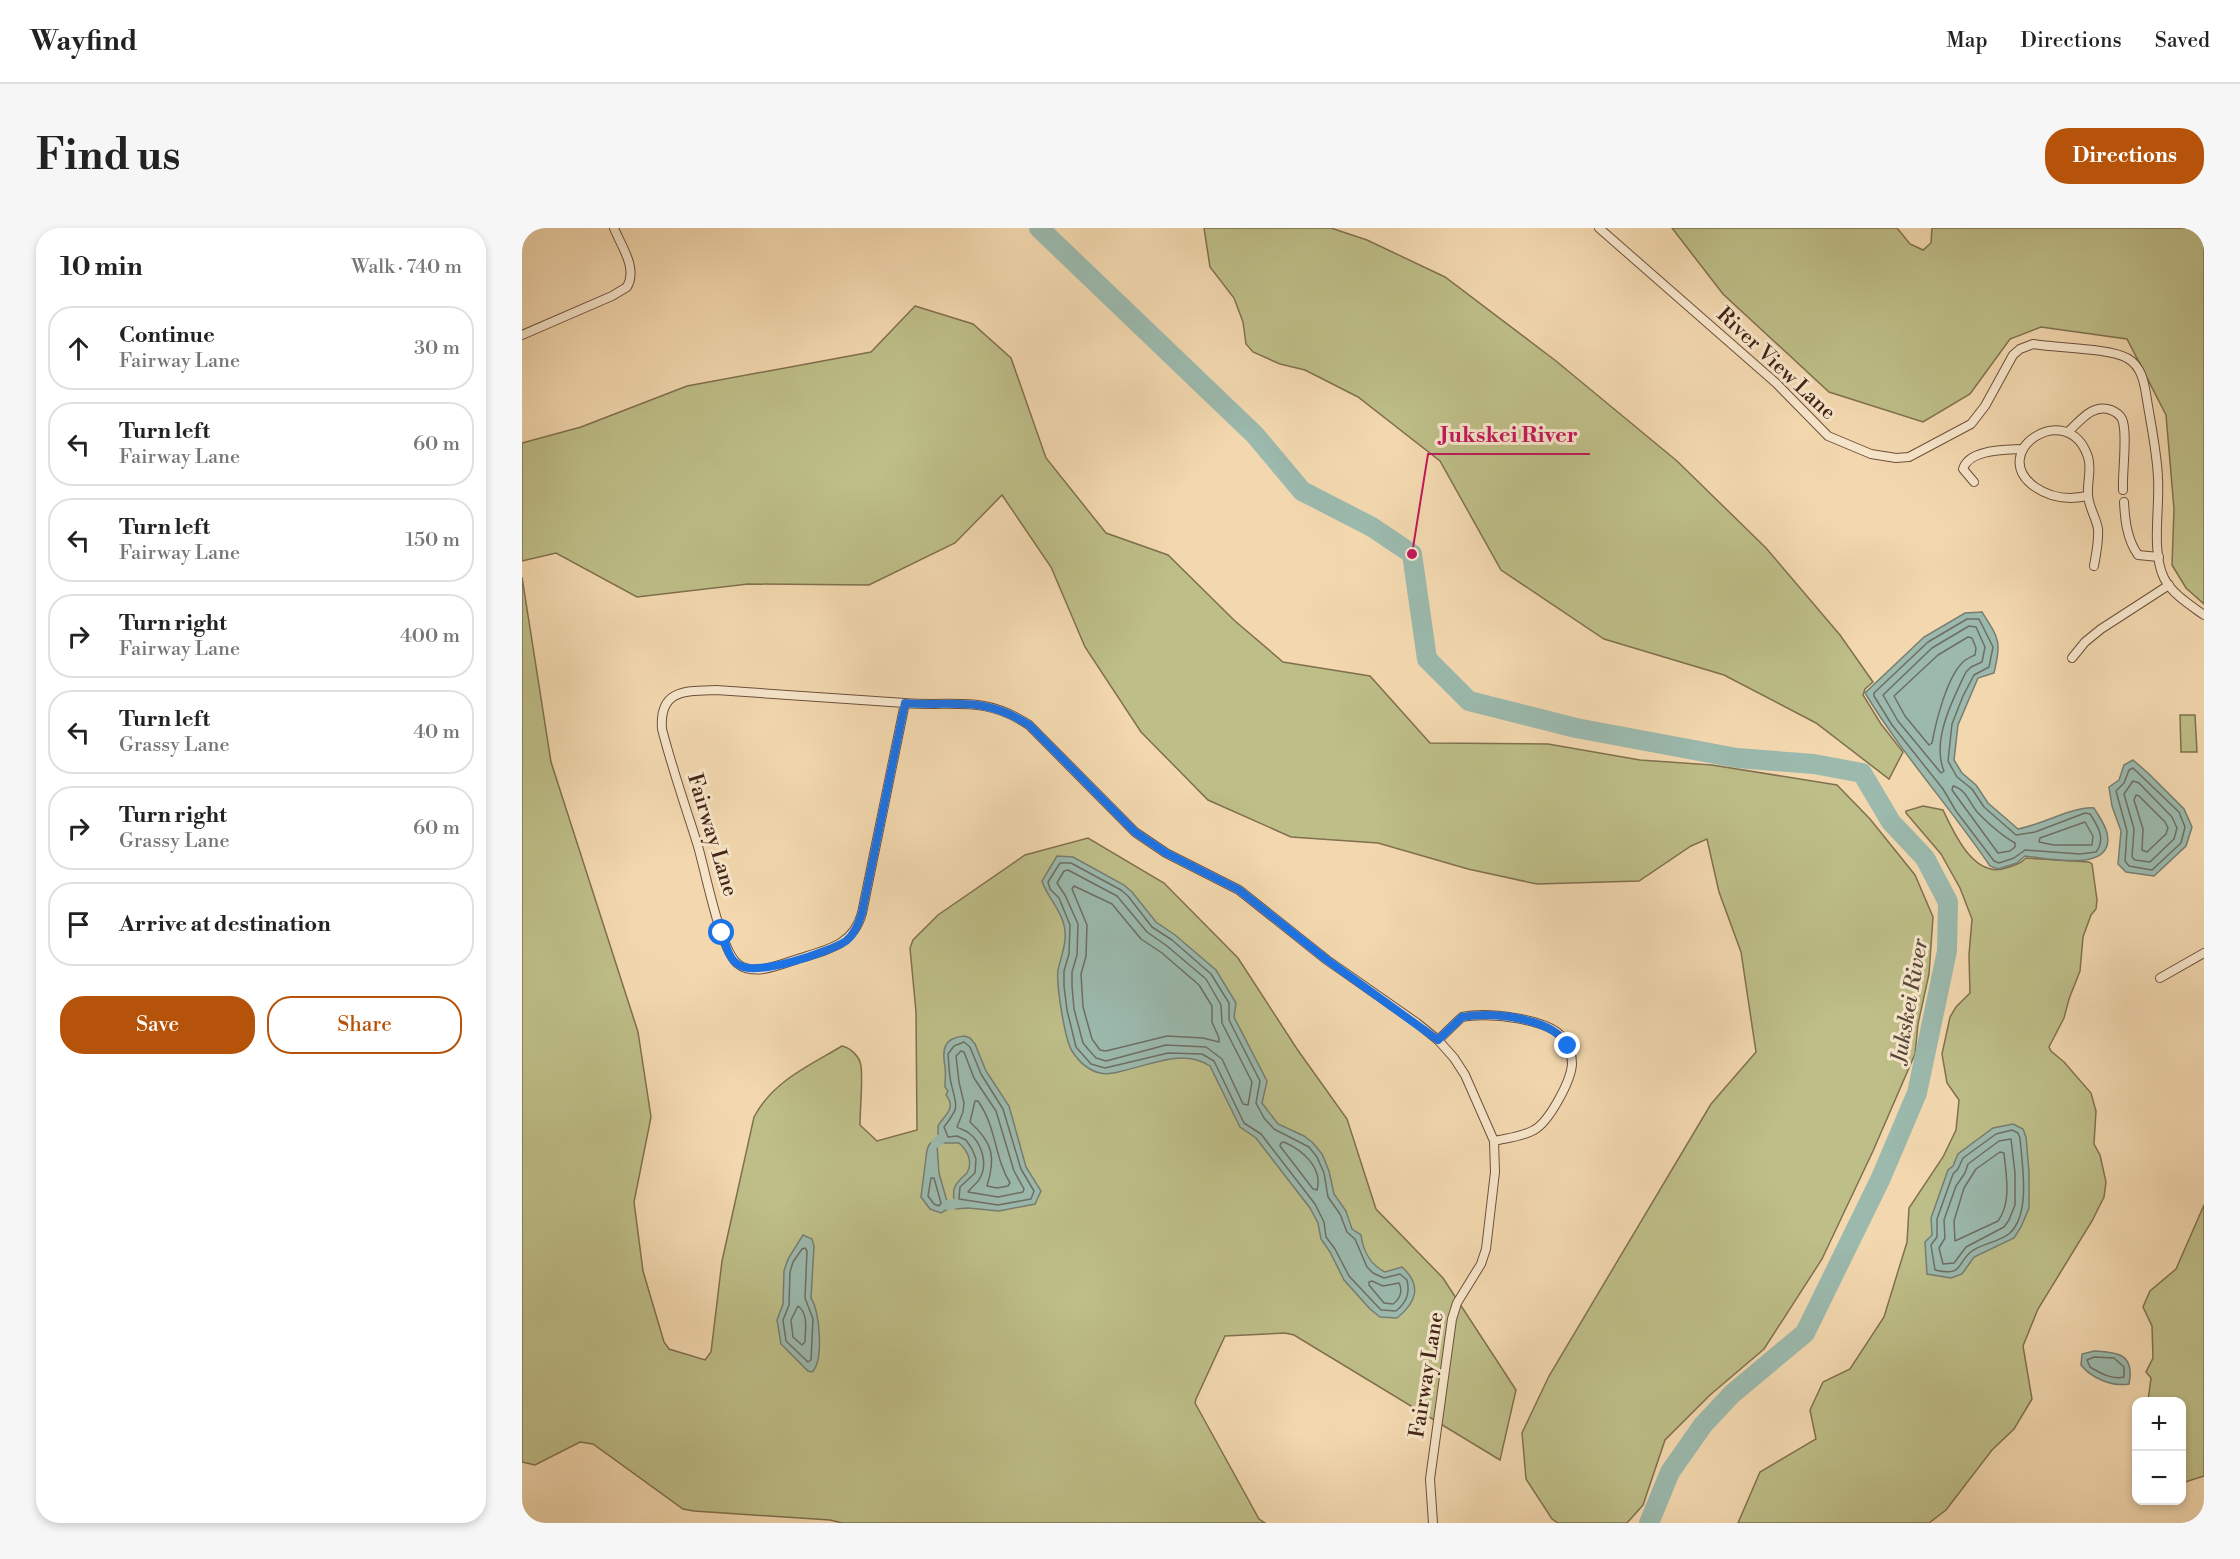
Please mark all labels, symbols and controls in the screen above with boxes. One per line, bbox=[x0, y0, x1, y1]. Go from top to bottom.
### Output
text: Wayfind bbox=[30, 24, 138, 59]
text: Map bbox=[1946, 28, 1988, 54]
text: Directions bbox=[2021, 28, 2122, 54]
text: Saved bbox=[2155, 28, 2210, 54]
button: Directions bbox=[2045, 128, 2204, 184]
text: Find us bbox=[36, 130, 180, 183]
text: 10 min bbox=[60, 251, 143, 283]
text: Walk · 740 m bbox=[351, 255, 462, 280]
street label: River View Lane bbox=[1711, 302, 1841, 426]
text: Continue bbox=[119, 322, 215, 349]
icon: ahead bbox=[62, 332, 95, 365]
text: 30 m bbox=[414, 336, 460, 361]
text: Fairway Lane bbox=[119, 349, 240, 374]
callout: Jukskei River bbox=[1428, 414, 1590, 454]
text: Turn left bbox=[119, 418, 210, 445]
text: Jukskei River bbox=[1437, 422, 1578, 449]
icon: left bbox=[62, 428, 95, 461]
text: 60 m bbox=[413, 432, 460, 457]
text: Fairway Lane bbox=[119, 445, 240, 470]
text: Turn left bbox=[119, 514, 210, 541]
icon: left bbox=[62, 524, 95, 557]
text: 150 m bbox=[405, 528, 460, 553]
text: Fairway Lane bbox=[119, 541, 240, 566]
text: Turn right bbox=[119, 610, 227, 637]
icon: right bbox=[62, 620, 95, 653]
text: 400 m bbox=[400, 624, 460, 649]
text: Fairway Lane bbox=[119, 637, 240, 662]
text: Turn left bbox=[119, 706, 210, 733]
icon: left bbox=[62, 716, 95, 749]
text: 40 m bbox=[413, 720, 460, 745]
text: Grassy Lane bbox=[119, 733, 230, 758]
street label: Fairway Lane bbox=[681, 770, 743, 900]
text: Turn right bbox=[119, 802, 227, 829]
icon: right bbox=[62, 812, 95, 845]
text: 60 m bbox=[413, 816, 460, 841]
text: Grassy Lane bbox=[119, 829, 230, 854]
icon: arrive bbox=[62, 908, 95, 941]
text: Arrive at destination bbox=[119, 911, 331, 938]
route start bbox=[708, 919, 734, 945]
water label: Jukskei River bbox=[1885, 936, 1934, 1069]
button: Save bbox=[60, 996, 255, 1054]
button: Share bbox=[267, 996, 462, 1054]
route end bbox=[1554, 1032, 1580, 1058]
street label: Fairway Lane bbox=[1404, 1310, 1450, 1440]
map controls bbox=[2132, 1397, 2186, 1505]
button: + bbox=[2132, 1397, 2186, 1451]
button: − bbox=[2132, 1451, 2186, 1505]

